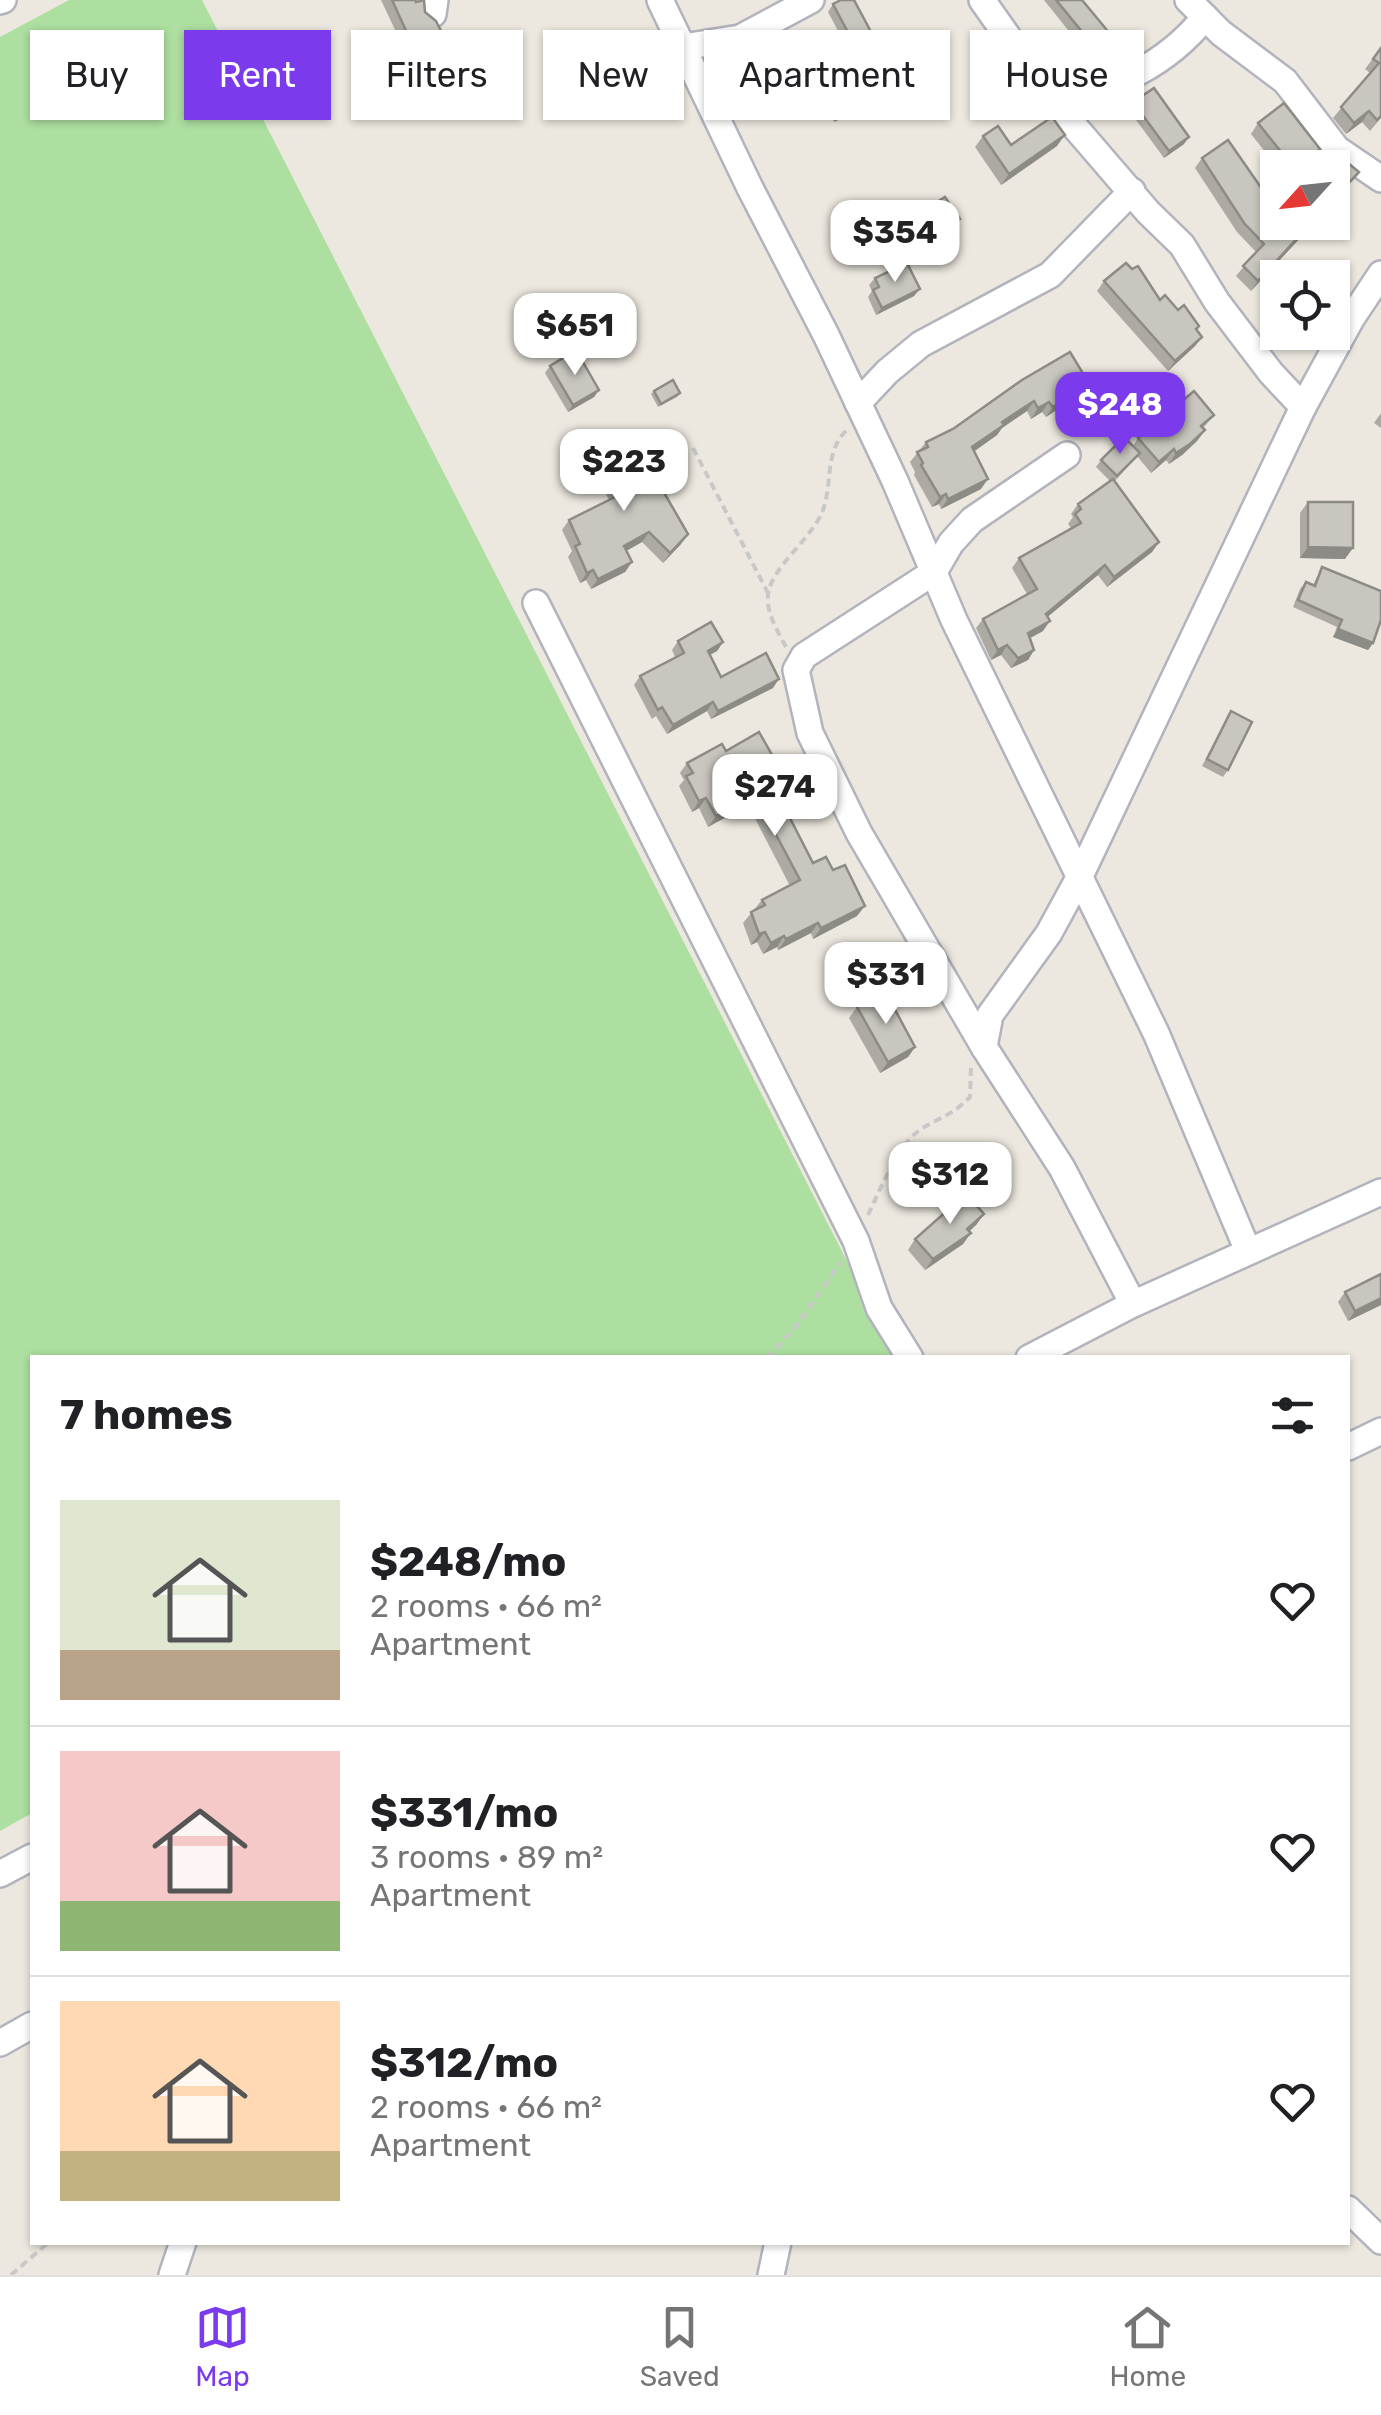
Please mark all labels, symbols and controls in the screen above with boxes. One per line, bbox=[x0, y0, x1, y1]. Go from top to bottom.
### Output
chip: Buy bbox=[30, 30, 164, 120]
chip: Rent bbox=[184, 30, 331, 120]
chip: Filters bbox=[351, 30, 523, 120]
chip: New bbox=[543, 30, 684, 120]
chip: Apartment bbox=[704, 30, 950, 120]
chip: House bbox=[970, 30, 1144, 120]
north arrow bbox=[1260, 150, 1350, 240]
map controls bbox=[1260, 150, 1350, 350]
pin: $354 bbox=[836, 200, 954, 285]
text: $354 bbox=[853, 213, 938, 251]
button: locate bbox=[1260, 260, 1350, 350]
pin: $651 bbox=[516, 293, 634, 378]
text: $651 bbox=[536, 306, 614, 344]
pin: $248 bbox=[1061, 372, 1179, 457]
text: $248 bbox=[1077, 385, 1163, 423]
pin: $223 bbox=[565, 429, 683, 514]
text: $223 bbox=[582, 442, 666, 480]
pin: $274 bbox=[716, 754, 834, 839]
text: $274 bbox=[734, 767, 816, 805]
pin: $331 bbox=[827, 942, 945, 1027]
text: $331 bbox=[846, 955, 926, 993]
pin: $312 bbox=[891, 1142, 1009, 1227]
text: $312 bbox=[911, 1155, 989, 1193]
icon: filters bbox=[1265, 1388, 1320, 1443]
text: 7 homes bbox=[60, 1390, 233, 1440]
text: $248/mo bbox=[370, 1537, 567, 1587]
icon: home bbox=[140, 1540, 260, 1660]
icon: heart bbox=[1265, 1573, 1320, 1628]
text: 2 rooms · 66 m² bbox=[370, 1587, 602, 1625]
text: Apartment bbox=[370, 1625, 531, 1663]
text: $331/mo bbox=[370, 1788, 559, 1838]
icon: home bbox=[140, 1791, 260, 1911]
icon: heart bbox=[1265, 1824, 1320, 1879]
text: 3 rooms · 89 m² bbox=[370, 1838, 603, 1876]
text: Apartment bbox=[370, 1876, 531, 1914]
text: $312/mo bbox=[370, 2038, 558, 2088]
icon: home bbox=[140, 2041, 260, 2161]
icon: heart bbox=[1265, 2074, 1320, 2129]
text: 2 rooms · 66 m² bbox=[370, 2088, 602, 2126]
text: Apartment bbox=[370, 2126, 531, 2164]
tab: Map bbox=[195, 2300, 250, 2393]
tab: Saved bbox=[640, 2300, 720, 2393]
tab: Home bbox=[1109, 2300, 1186, 2393]

